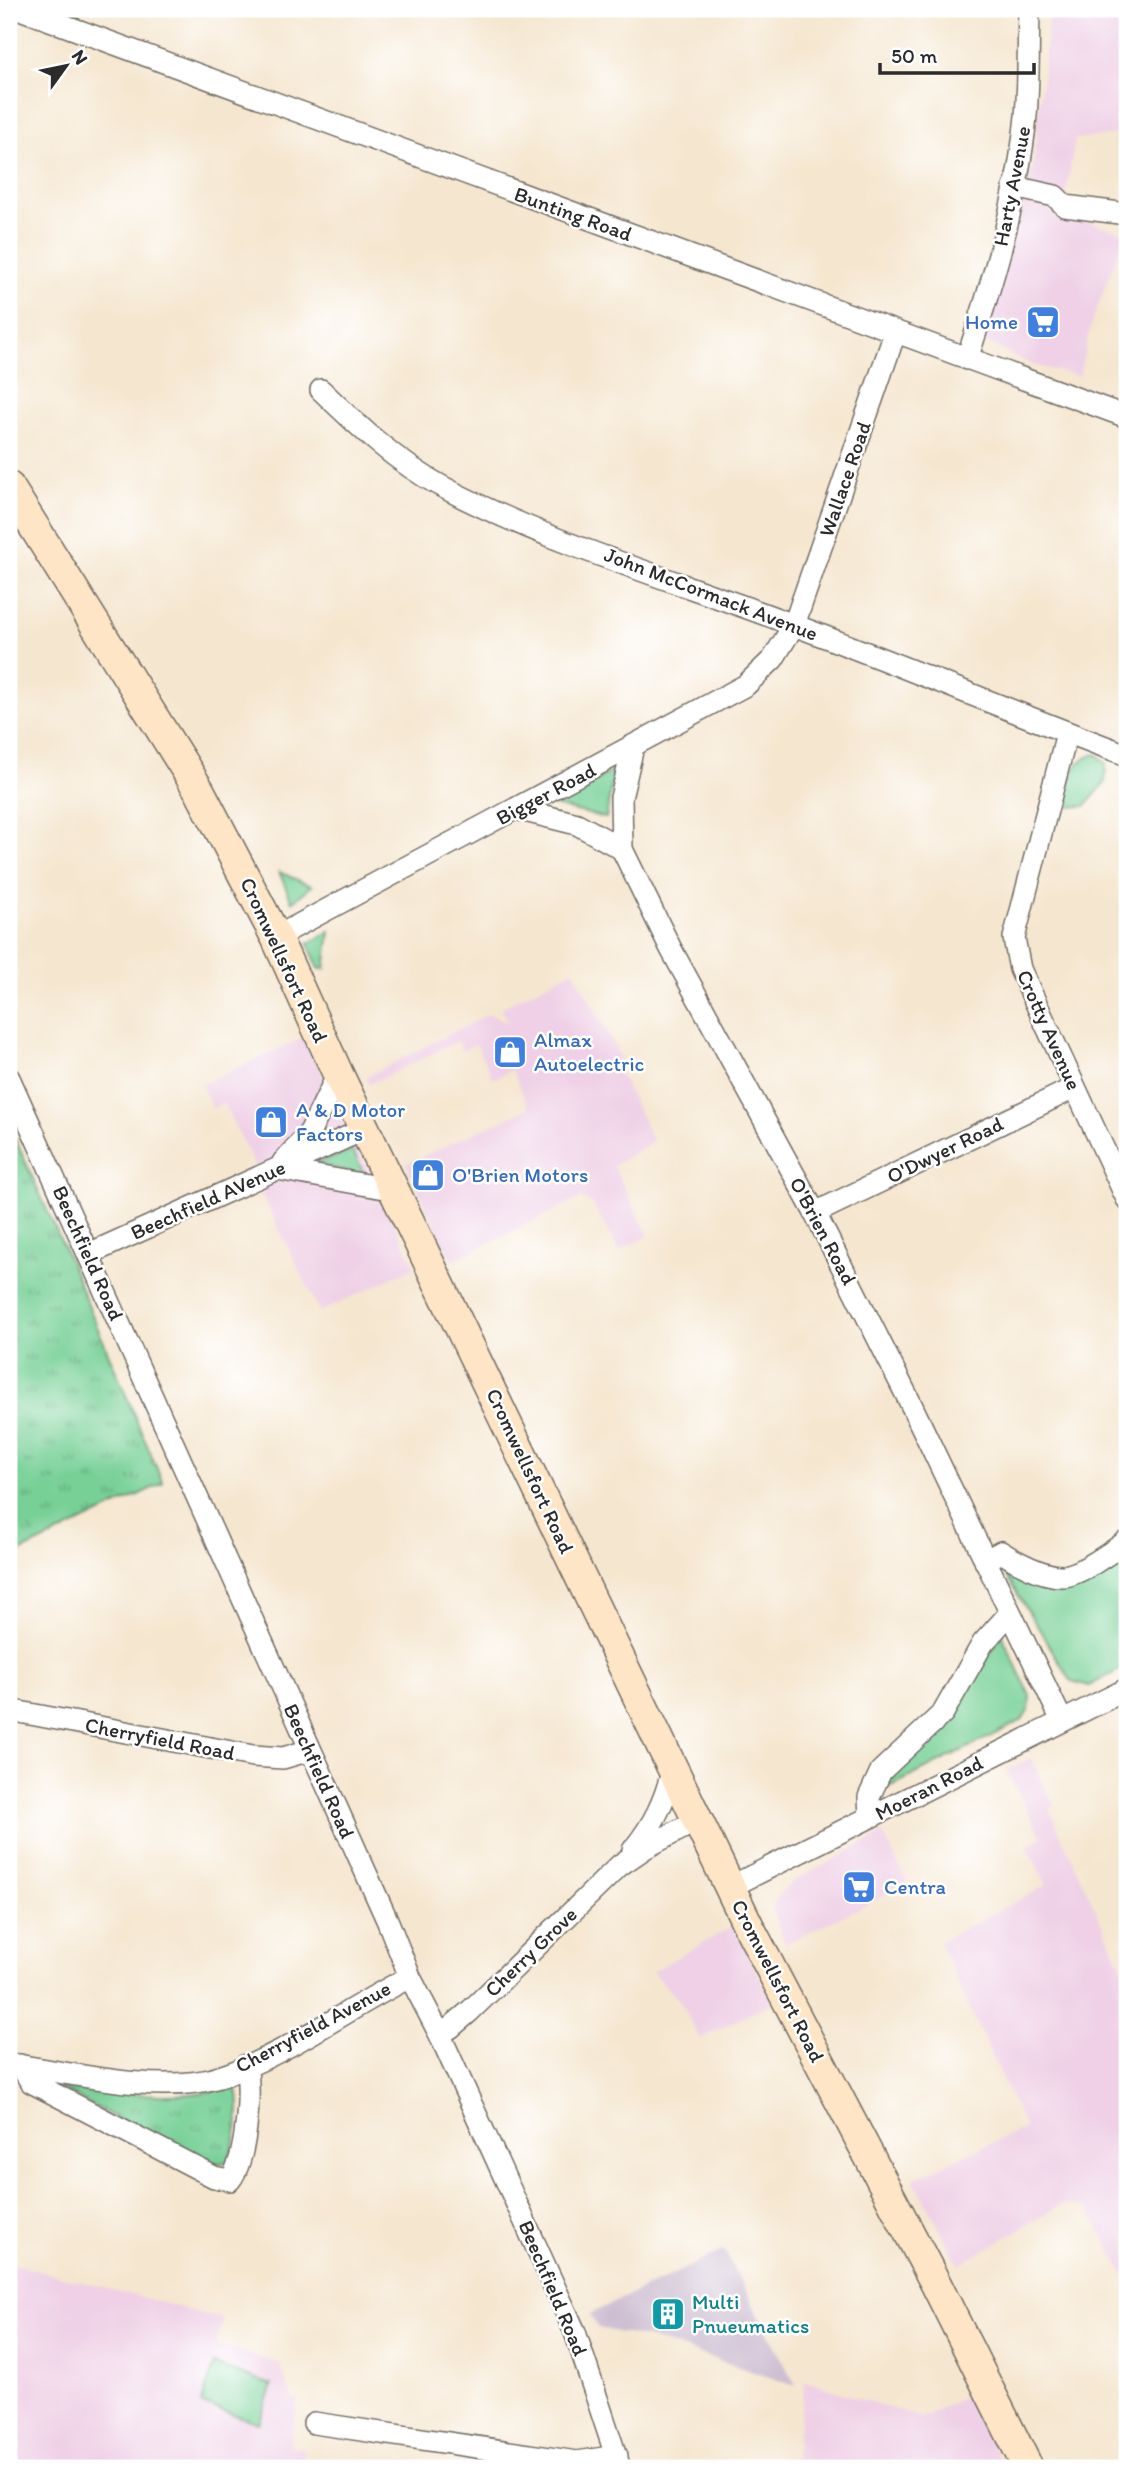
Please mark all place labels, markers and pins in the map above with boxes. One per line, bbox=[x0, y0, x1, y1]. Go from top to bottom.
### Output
supermarket icon: Home bbox=[1024, 303, 1062, 341]
place label: Home bbox=[965, 309, 1018, 334]
place label: Almax Autoelectric bbox=[534, 1027, 645, 1076]
shop icon: Almax Autoelectric bbox=[491, 1033, 529, 1071]
place label: A & D Motor Factors bbox=[296, 1097, 405, 1146]
shop icon: A & D Motor Factors bbox=[252, 1103, 290, 1141]
shop icon: O'Brien Motors bbox=[409, 1156, 447, 1194]
place label: O'Brien Motors bbox=[452, 1162, 588, 1187]
supermarket icon: Centra bbox=[840, 1868, 878, 1906]
place label: Centra bbox=[884, 1874, 946, 1899]
place label: Multi Pnueumatics bbox=[692, 2289, 809, 2338]
building icon: Multi Pnueumatics bbox=[649, 2295, 687, 2333]

